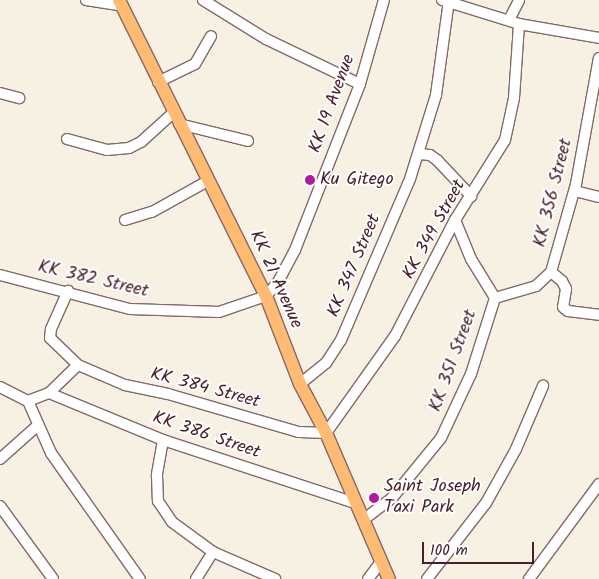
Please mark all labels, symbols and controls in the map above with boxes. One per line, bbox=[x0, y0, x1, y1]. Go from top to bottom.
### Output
street label: KK 19 Avenue bbox=[305, 52, 361, 156]
street label: KK 356 Street bbox=[530, 136, 578, 250]
place label: Ku Gitego bbox=[320, 169, 394, 191]
marker: Ku Gitego bbox=[304, 174, 316, 186]
street label: KK 349 Street bbox=[399, 177, 471, 283]
street label: KK 347 Street bbox=[324, 211, 386, 321]
street label: KK 21 Avenue bbox=[244, 228, 306, 332]
street label: KK 382 Street bbox=[36, 257, 150, 303]
street label: KK 351 Street bbox=[426, 307, 482, 415]
street label: KK 384 Street bbox=[148, 364, 262, 414]
street label: KK 386 Street bbox=[149, 407, 263, 465]
place label: Saint Joseph Taxi Park bbox=[384, 477, 481, 520]
marker: Saint Joseph Taxi Park bbox=[368, 492, 380, 504]
scale bar bbox=[424, 532, 536, 564]
text: 100 m bbox=[430, 539, 468, 563]

